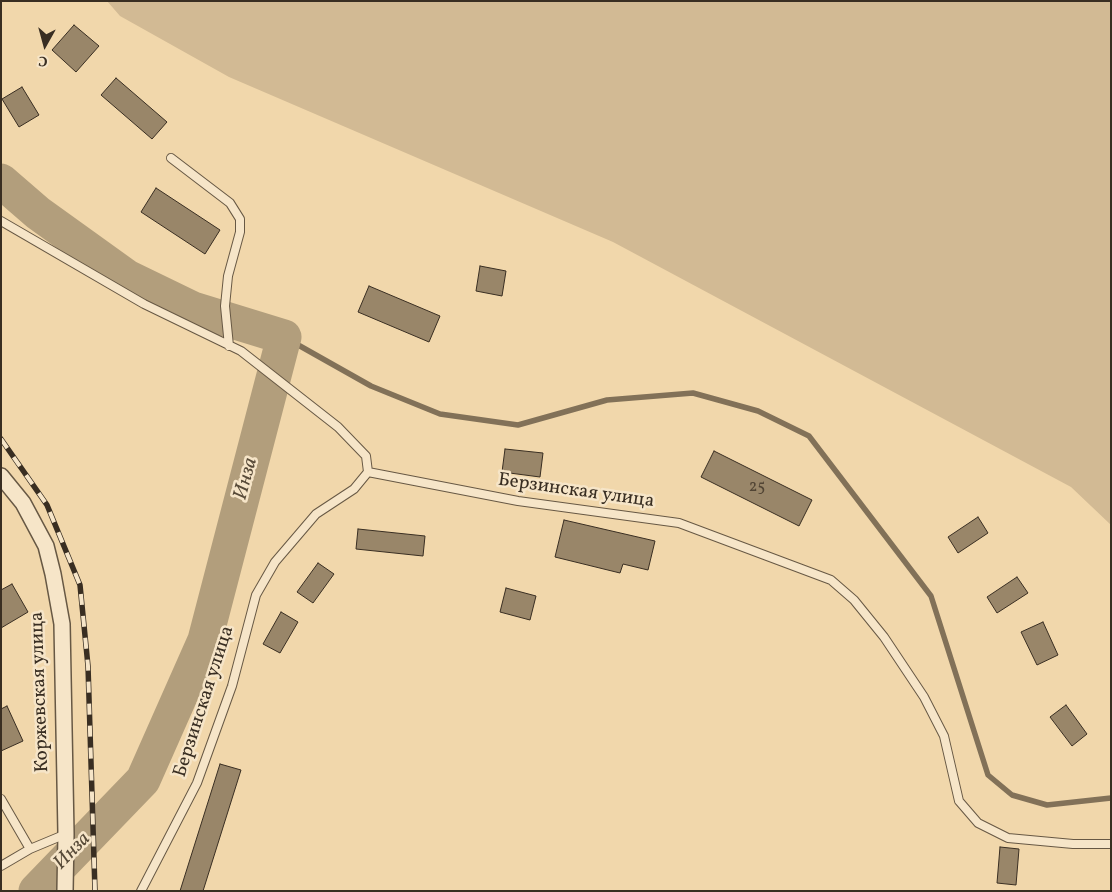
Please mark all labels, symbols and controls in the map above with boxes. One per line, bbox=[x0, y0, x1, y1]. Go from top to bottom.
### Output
north arrow bbox=[20, 20, 70, 70]
text: С bbox=[37, 50, 49, 70]
water label: Инза bbox=[230, 455, 264, 503]
street label: Берзинская улица bbox=[496, 470, 656, 514]
house number: 25 bbox=[749, 478, 765, 498]
street label: Коржевская улица bbox=[27, 611, 55, 773]
street label: Берзинская улица bbox=[170, 624, 240, 780]
water label: Инза bbox=[49, 828, 97, 876]

